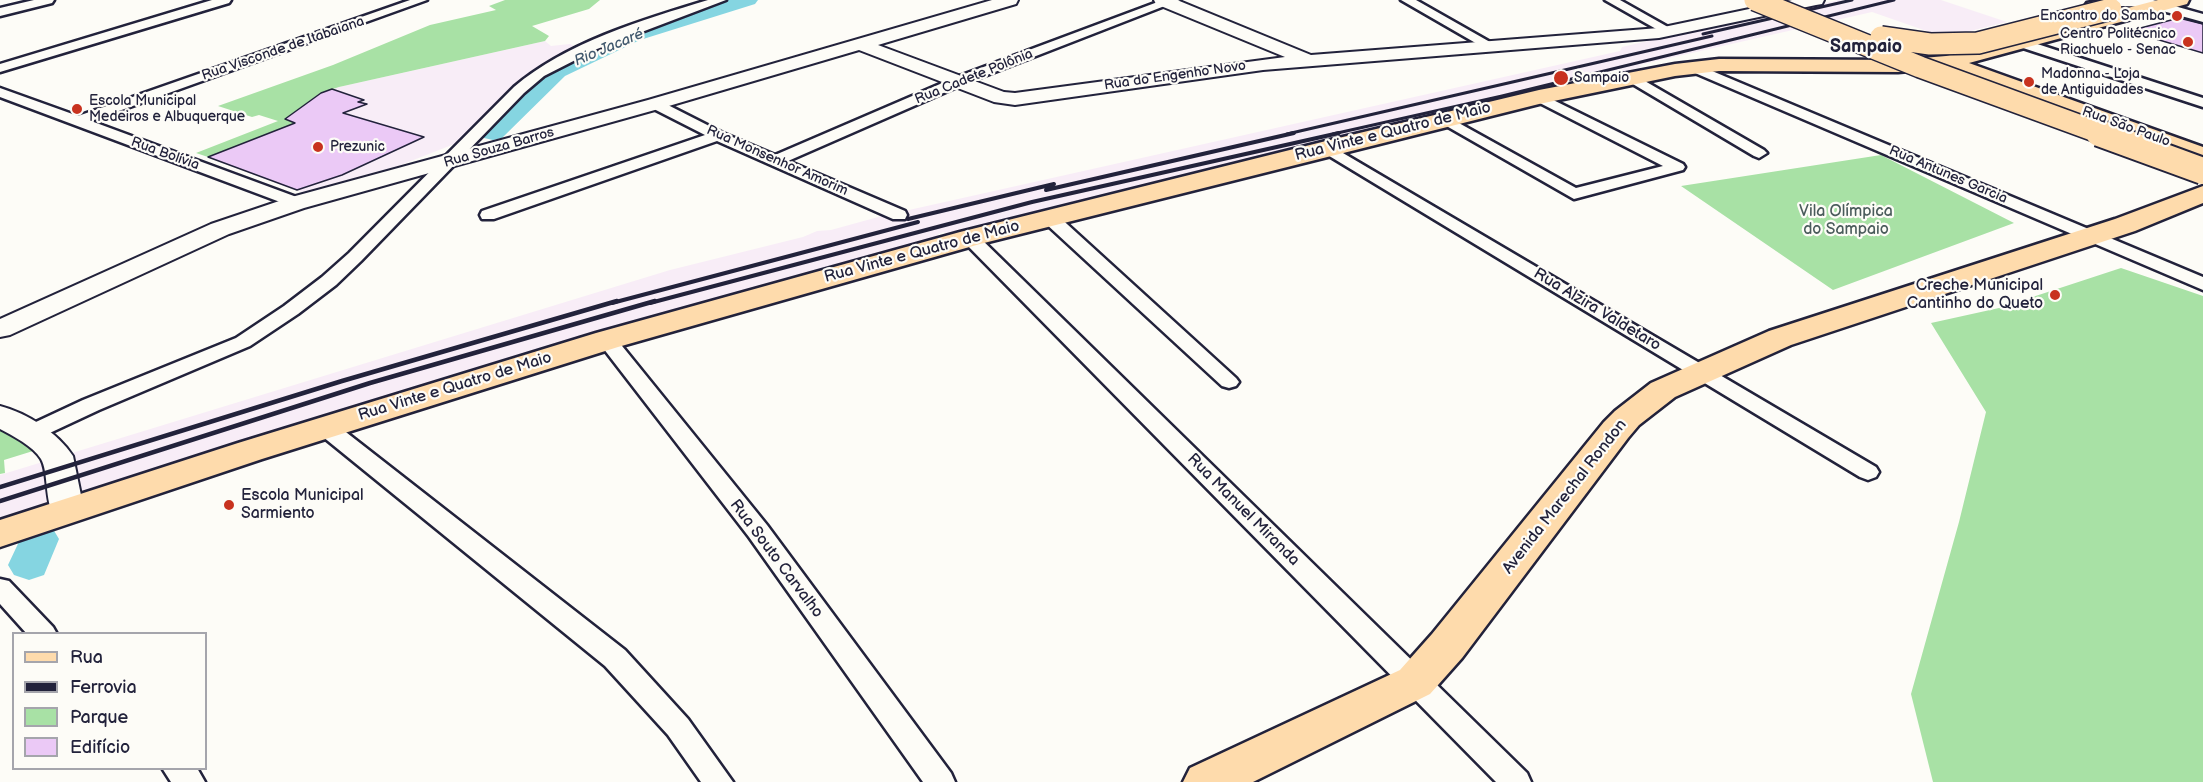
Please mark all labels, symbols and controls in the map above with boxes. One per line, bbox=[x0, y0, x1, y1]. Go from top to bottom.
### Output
place label: Encontro do Samba bbox=[2040, 8, 2165, 24]
marker: Encontro do Samba bbox=[2170, 9, 2184, 23]
street label: Rua Visconde de Itabaiana bbox=[200, 13, 366, 85]
water label: Rio Jacaré bbox=[572, 25, 646, 71]
place label: Centro Politécnico Riachuelo - Senac bbox=[2060, 26, 2176, 58]
marker: Centro Politécnico Riachuelo - Senac bbox=[2181, 35, 2195, 49]
district label: Sampaio bbox=[1830, 36, 1902, 58]
street label: Rua Cadete Polônia bbox=[913, 46, 1035, 108]
street label: Rua do Engenho Novo bbox=[1103, 58, 1247, 94]
place label: Madonna - Loja de Antiguidades bbox=[2041, 66, 2143, 98]
marker: Sampaio bbox=[1552, 69, 1570, 87]
place label: Sampaio bbox=[1574, 70, 1629, 86]
marker: Madonna - Loja de Antiguidades bbox=[2022, 75, 2036, 89]
place label: Escola Municipal Medeiros e Albuquerque bbox=[89, 93, 245, 125]
street label: Rua Vinte e Quatro de Maio bbox=[1293, 98, 1493, 166]
marker: Escola Municipal Medeiros e Albuquerque bbox=[70, 102, 84, 116]
street label: Rua São Paulo bbox=[2080, 103, 2172, 151]
street label: Rua Monsenhor Amorim bbox=[704, 122, 850, 200]
street label: Rua Souza Barros bbox=[442, 124, 556, 172]
street label: Rua Bolívia bbox=[129, 134, 201, 174]
place label: Prezunic bbox=[330, 139, 385, 155]
marker: Prezunic bbox=[311, 140, 325, 154]
street label: Rua Antunes Garcia bbox=[1886, 143, 2010, 207]
park label: Vila Olímpica do Sampaio bbox=[1799, 202, 1893, 240]
street label: Rua Vinte e Quatro de Maio bbox=[822, 217, 1022, 287]
street label: Rua Alzira Valdetaro bbox=[1530, 264, 1664, 356]
place label: Creche Municipal Cantinho do Queto bbox=[1907, 276, 2043, 314]
marker: Creche Municipal Cantinho do Queto bbox=[2048, 288, 2062, 302]
street label: Rua Vinte e Quatro de Maio bbox=[356, 348, 554, 426]
street label: Avenida Marechal Rondon bbox=[1499, 416, 1631, 578]
street label: Rua Manuel Miranda bbox=[1183, 450, 1303, 570]
place label: Escola Municipal Sarmiento bbox=[241, 486, 364, 524]
street label: Rua Souto Carvalho bbox=[725, 496, 827, 622]
marker: Escola Municipal Sarmiento bbox=[222, 498, 236, 512]
legend bbox=[12, 632, 207, 770]
text: Rua bbox=[70, 647, 103, 668]
text: Ferrovia bbox=[70, 677, 137, 698]
text: Parque bbox=[70, 707, 128, 728]
text: Edifício bbox=[70, 737, 130, 758]

